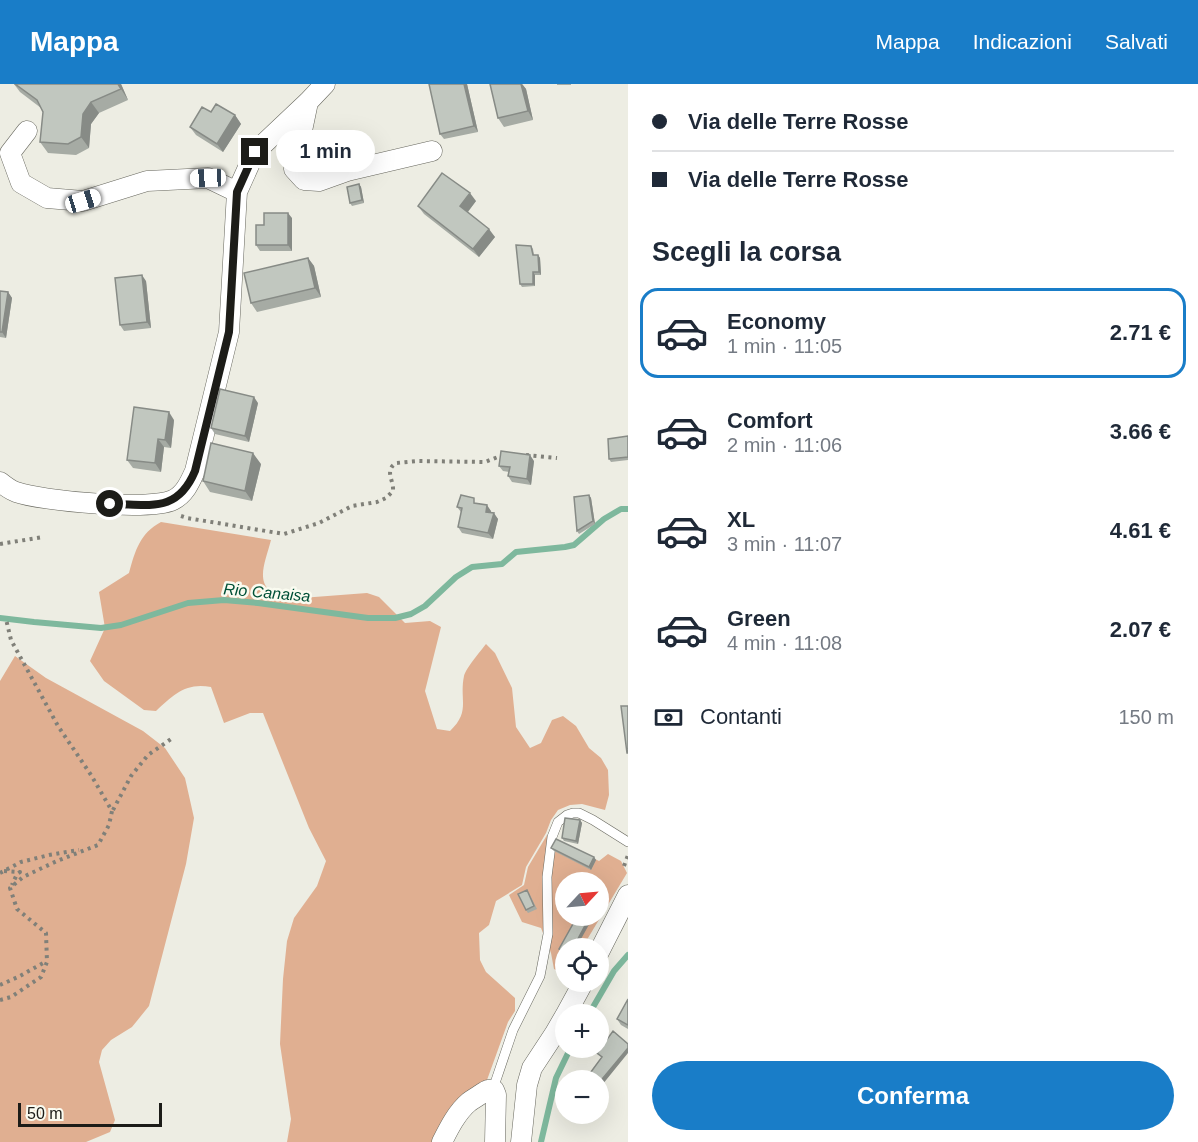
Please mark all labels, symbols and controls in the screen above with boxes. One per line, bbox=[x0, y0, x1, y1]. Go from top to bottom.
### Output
text: Mappa bbox=[30, 26, 119, 57]
text: Mappa bbox=[876, 30, 940, 53]
text: Indicazioni bbox=[973, 30, 1072, 53]
text: Salvati bbox=[1105, 30, 1168, 53]
text: Via delle Terre Rosse bbox=[688, 109, 909, 134]
callout: 1 min bbox=[276, 131, 375, 173]
route end bbox=[241, 138, 268, 165]
text: 1 min bbox=[299, 140, 352, 162]
text: Via delle Terre Rosse bbox=[688, 167, 909, 192]
car bbox=[190, 168, 226, 188]
car bbox=[63, 187, 103, 215]
text: Scegli la corsa bbox=[652, 237, 841, 267]
icon: car bbox=[655, 306, 709, 360]
text: Economy bbox=[727, 309, 826, 334]
text: 2.71 € bbox=[1110, 320, 1171, 345]
text: 1 min · 11:05 bbox=[727, 335, 842, 357]
icon: car bbox=[655, 405, 709, 459]
text: Comfort bbox=[727, 408, 813, 433]
text: 3.66 € bbox=[1110, 419, 1171, 444]
text: 2 min · 11:06 bbox=[727, 434, 842, 456]
route start bbox=[96, 490, 123, 517]
icon: car bbox=[655, 504, 709, 558]
text: XL bbox=[727, 507, 755, 532]
text: 4.61 € bbox=[1110, 518, 1171, 543]
text: 3 min · 11:07 bbox=[727, 533, 842, 555]
water label: Rio Canaisa bbox=[223, 580, 311, 605]
icon: car bbox=[655, 603, 709, 657]
text: Green bbox=[727, 606, 791, 631]
text: 2.07 € bbox=[1110, 617, 1171, 642]
text: 4 min · 11:08 bbox=[727, 632, 842, 654]
icon: cash bbox=[652, 701, 685, 734]
text: Contanti bbox=[700, 704, 782, 729]
text: 150 m bbox=[1118, 706, 1174, 728]
north arrow bbox=[555, 872, 609, 926]
map controls bbox=[555, 872, 609, 1124]
button: locate bbox=[555, 938, 609, 992]
button: + bbox=[555, 1004, 609, 1058]
button: Conferma bbox=[652, 1061, 1174, 1130]
button: − bbox=[555, 1070, 609, 1124]
scale bar bbox=[18, 1100, 162, 1128]
text: 50 m bbox=[27, 1105, 63, 1122]

